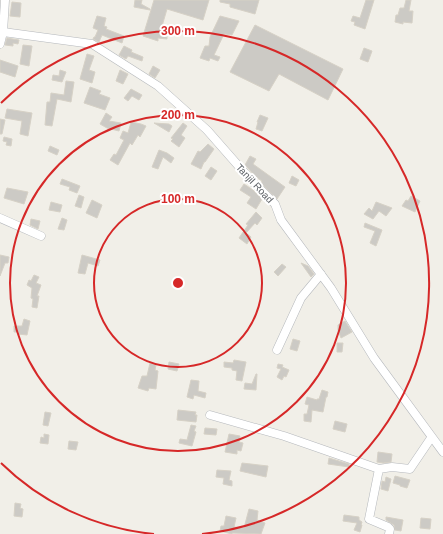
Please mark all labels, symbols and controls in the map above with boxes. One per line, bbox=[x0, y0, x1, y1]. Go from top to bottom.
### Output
text: 300 m bbox=[161, 24, 195, 38]
text: 200 m bbox=[161, 108, 195, 122]
street label: Tanjil Road bbox=[234, 161, 276, 205]
text: 100 m bbox=[161, 192, 195, 206]
centre of rings bbox=[171, 276, 185, 290]

